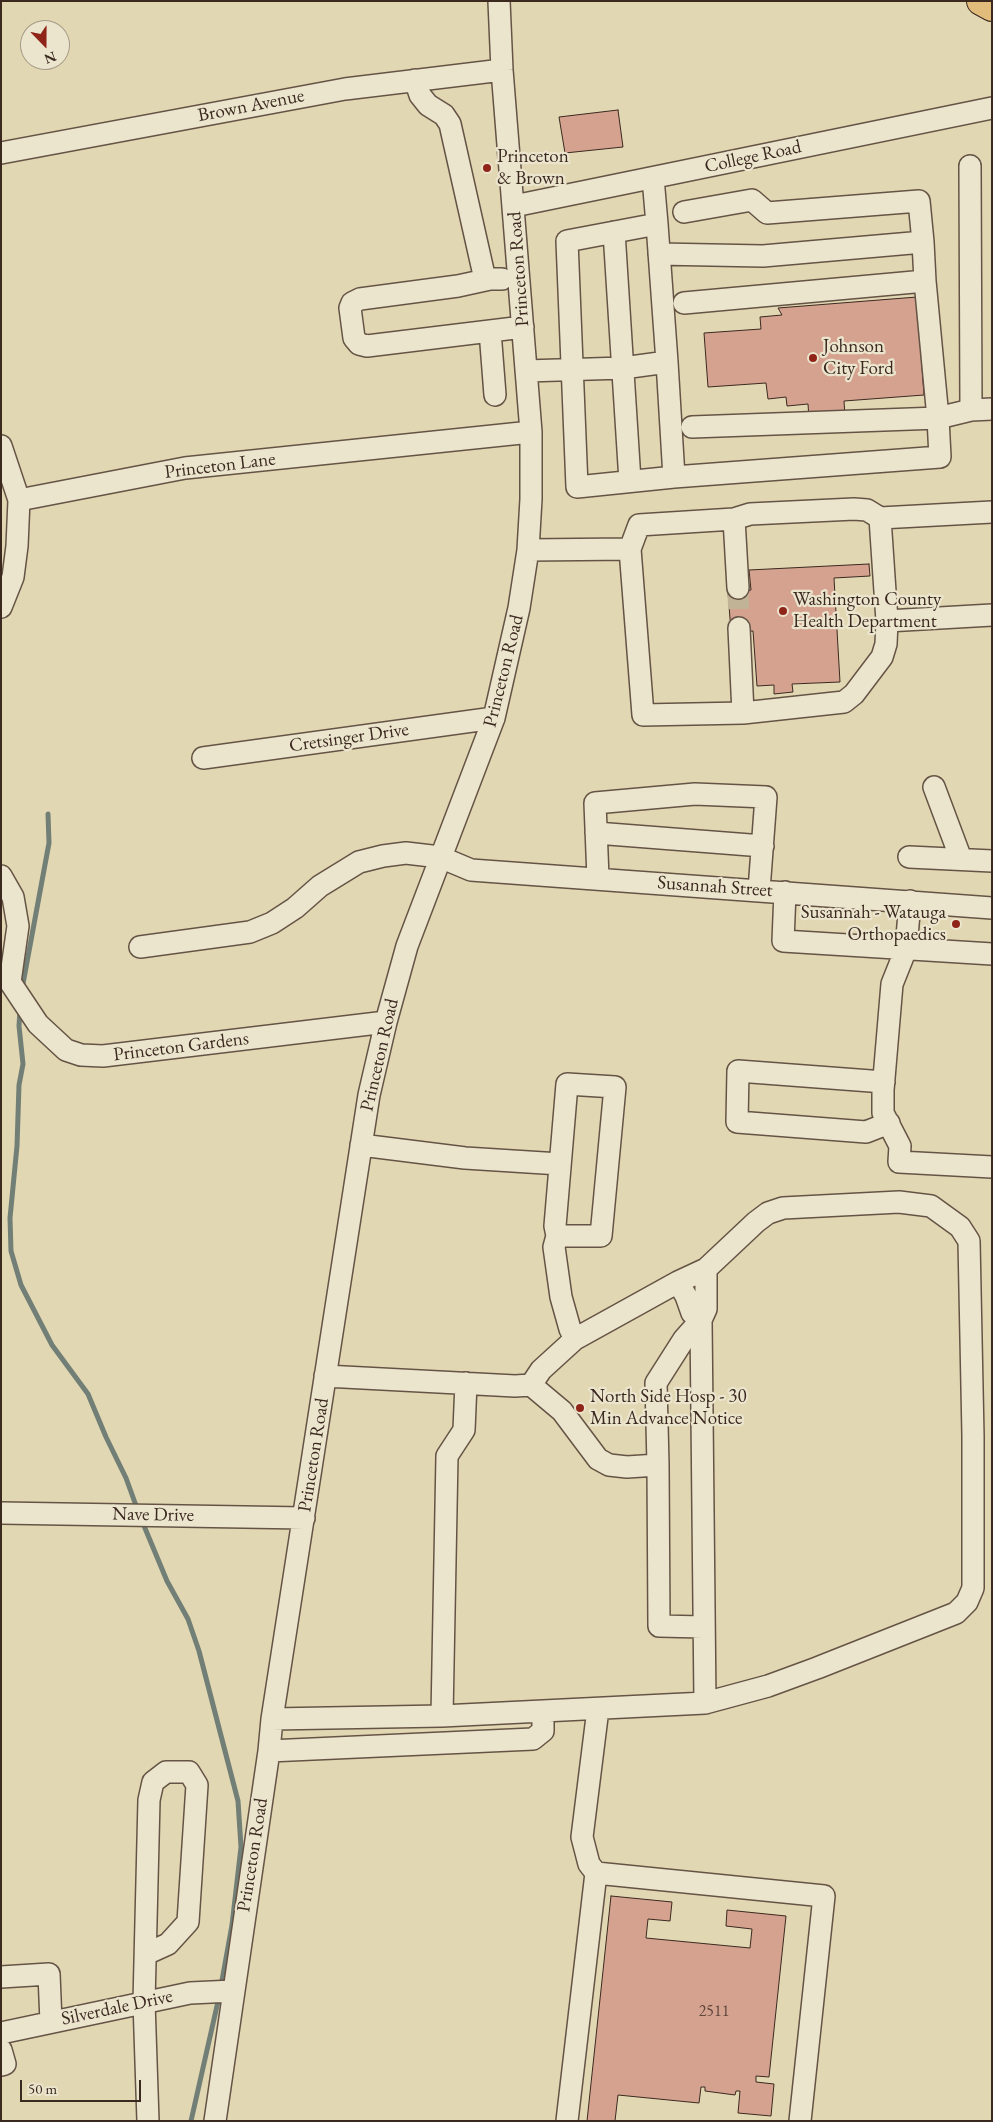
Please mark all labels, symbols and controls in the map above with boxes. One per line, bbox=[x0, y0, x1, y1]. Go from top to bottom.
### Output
north arrow bbox=[20, 20, 70, 70]
text: N bbox=[42, 48, 59, 68]
street label: Brown Avenue bbox=[196, 85, 306, 127]
street label: College Road bbox=[703, 136, 803, 178]
place label: Princeton & Brown bbox=[497, 146, 569, 190]
marker: Princeton & Brown bbox=[481, 162, 493, 174]
street label: Princeton Road bbox=[504, 211, 534, 327]
place label: Johnson City Ford bbox=[823, 336, 894, 380]
marker: Johnson City Ford bbox=[807, 352, 819, 364]
street label: Princeton Lane bbox=[163, 448, 277, 484]
place label: Washington County Health Department bbox=[793, 589, 941, 633]
marker: Washington County Health Department bbox=[777, 605, 789, 617]
street label: Princeton Road bbox=[479, 612, 529, 730]
street label: Cretsinger Drive bbox=[288, 718, 410, 758]
street label: Susannah Street bbox=[657, 872, 773, 902]
place label: Susannah - Watauga Orthopaedics bbox=[801, 902, 946, 946]
marker: Susannah - Watauga Orthopaedics bbox=[950, 918, 962, 930]
street label: Princeton Road bbox=[356, 996, 404, 1114]
street label: Princeton Gardens bbox=[112, 1027, 250, 1067]
place label: North Side Hosp - 30 Min Advance Notice bbox=[590, 1386, 747, 1430]
street label: Princeton Road bbox=[294, 1396, 334, 1514]
marker: North Side Hosp - 30 Min Advance Notice bbox=[574, 1402, 586, 1414]
street label: Nave Drive bbox=[112, 1503, 194, 1527]
street label: Princeton Road bbox=[233, 1796, 273, 1914]
street label: Silverdale Drive bbox=[59, 1985, 175, 2031]
house number: 2511 bbox=[699, 2002, 729, 2022]
scale bar bbox=[22, 2070, 144, 2102]
text: 50 m bbox=[28, 2079, 57, 2098]

